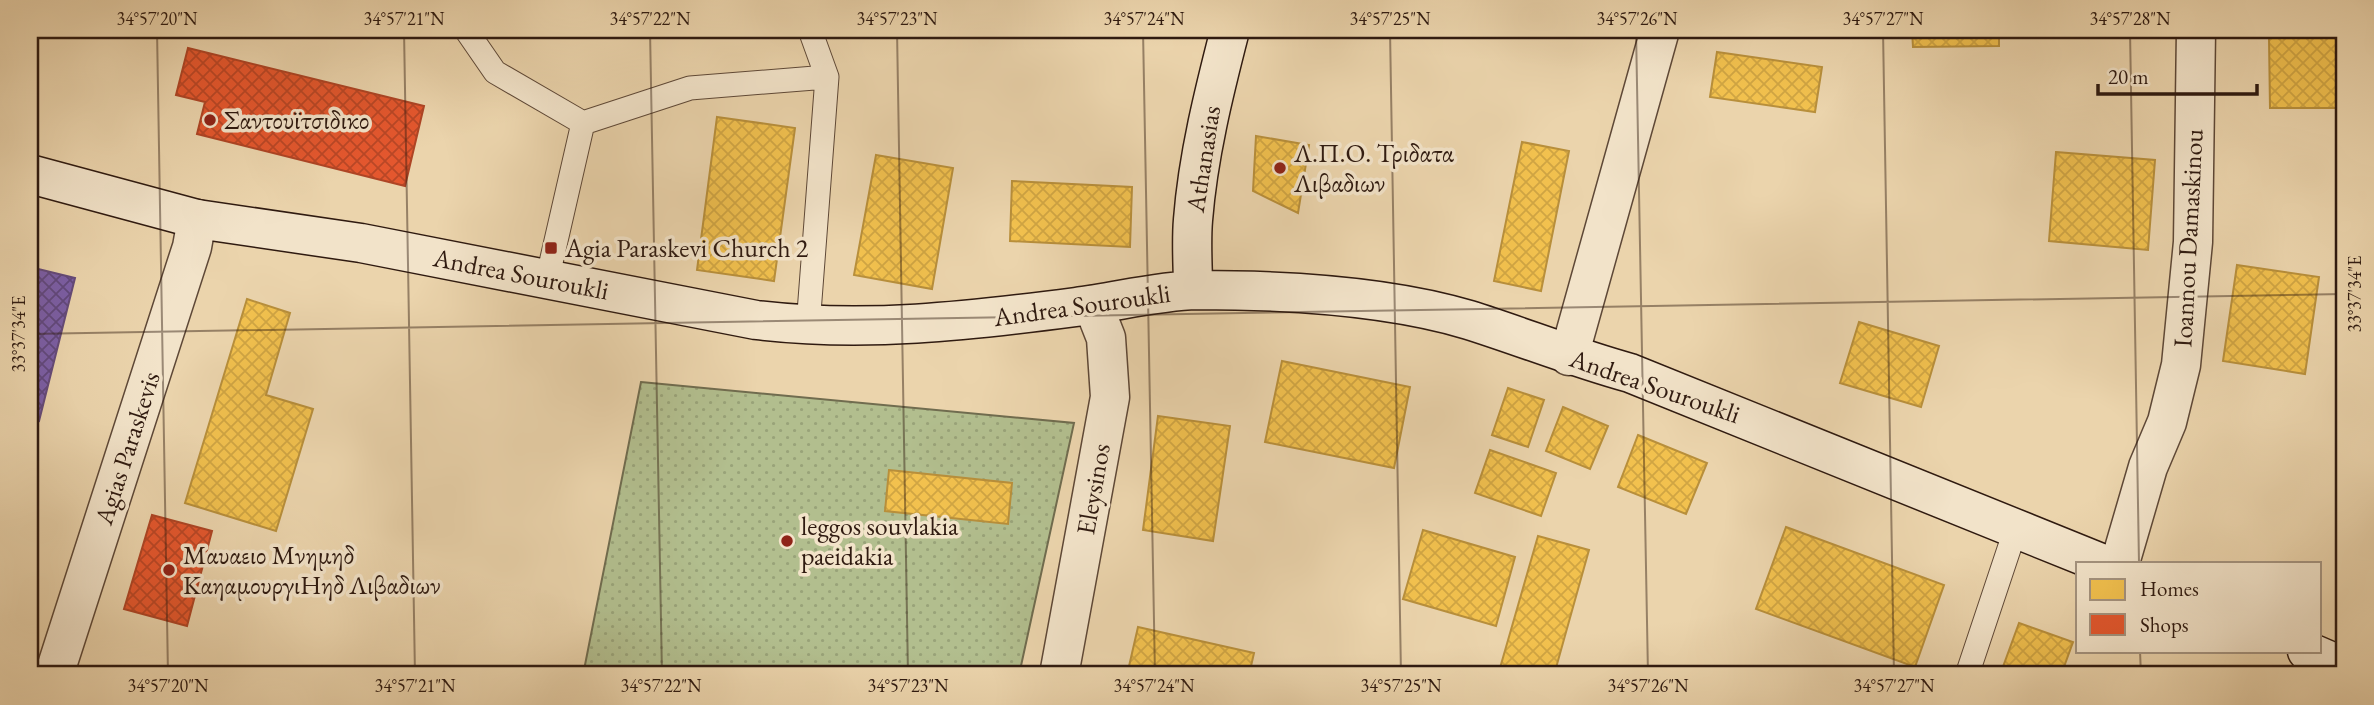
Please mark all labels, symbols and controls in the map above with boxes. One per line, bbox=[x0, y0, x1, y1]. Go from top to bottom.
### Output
text: 34°57'20"N bbox=[117, 7, 198, 30]
text: 34°57'21"N bbox=[364, 7, 445, 30]
text: 34°57'22"N bbox=[610, 7, 691, 30]
text: 34°57'23"N bbox=[857, 7, 938, 30]
text: 34°57'24"N bbox=[1104, 7, 1185, 30]
text: 34°57'25"N bbox=[1350, 7, 1431, 30]
text: 34°57'26"N bbox=[1597, 7, 1678, 30]
text: 34°57'27"N bbox=[1843, 7, 1924, 30]
text: 34°57'28"N bbox=[2090, 7, 2171, 30]
scale bar bbox=[2098, 52, 2257, 96]
text: 20 m bbox=[2108, 63, 2149, 90]
place label: Σαντουϊτσιδικο bbox=[224, 103, 369, 137]
street label: Athanasias bbox=[1178, 103, 1228, 216]
marker: Σαντουϊτσιδικο bbox=[202, 112, 218, 128]
street label: Ioannou Damaskinou bbox=[2165, 128, 2211, 348]
place label: Λ.Π.Ο. Τριδατα Λιβαδιων bbox=[1293, 136, 1454, 200]
marker: Λ.Π.Ο. Τριδατα Λιβαδιων bbox=[1272, 160, 1288, 176]
place label: Agia Paraskevi Church 2 bbox=[564, 231, 809, 265]
street label: Andrea Souroukli bbox=[429, 240, 612, 308]
marker: Agia Paraskevi Church 2 bbox=[543, 240, 559, 256]
text: 33°37'34"E bbox=[2343, 256, 2366, 332]
street label: Andrea Souroukli bbox=[991, 276, 1172, 334]
text: 33°37'34"E bbox=[7, 296, 30, 372]
street label: Andrea Souroukli bbox=[1564, 341, 1745, 431]
street label: Agias Paraskevis bbox=[86, 367, 168, 530]
street label: Eleysinos bbox=[1068, 441, 1118, 537]
place label: leggos souvlakia paeidakia bbox=[801, 509, 959, 573]
marker: leggos souvlakia paeidakia bbox=[779, 533, 795, 549]
place label: Μαυαειο Μνημηδ ΚαηαμουργιΗηδ Λιβαδιων bbox=[183, 538, 441, 602]
marker: Μαυαειο Μνημηδ ΚαηαμουργιΗηδ Λιβαδιων bbox=[161, 562, 177, 578]
legend bbox=[2076, 562, 2322, 652]
text: Homes bbox=[2140, 575, 2199, 602]
text: Shops bbox=[2140, 611, 2189, 638]
text: 34°57'20"N bbox=[128, 674, 209, 697]
text: 34°57'21"N bbox=[375, 674, 456, 697]
text: 34°57'22"N bbox=[621, 674, 702, 697]
text: 34°57'23"N bbox=[868, 674, 949, 697]
text: 34°57'24"N bbox=[1114, 674, 1195, 697]
text: 34°57'25"N bbox=[1361, 674, 1442, 697]
text: 34°57'26"N bbox=[1608, 674, 1689, 697]
text: 34°57'27"N bbox=[1854, 674, 1935, 697]

